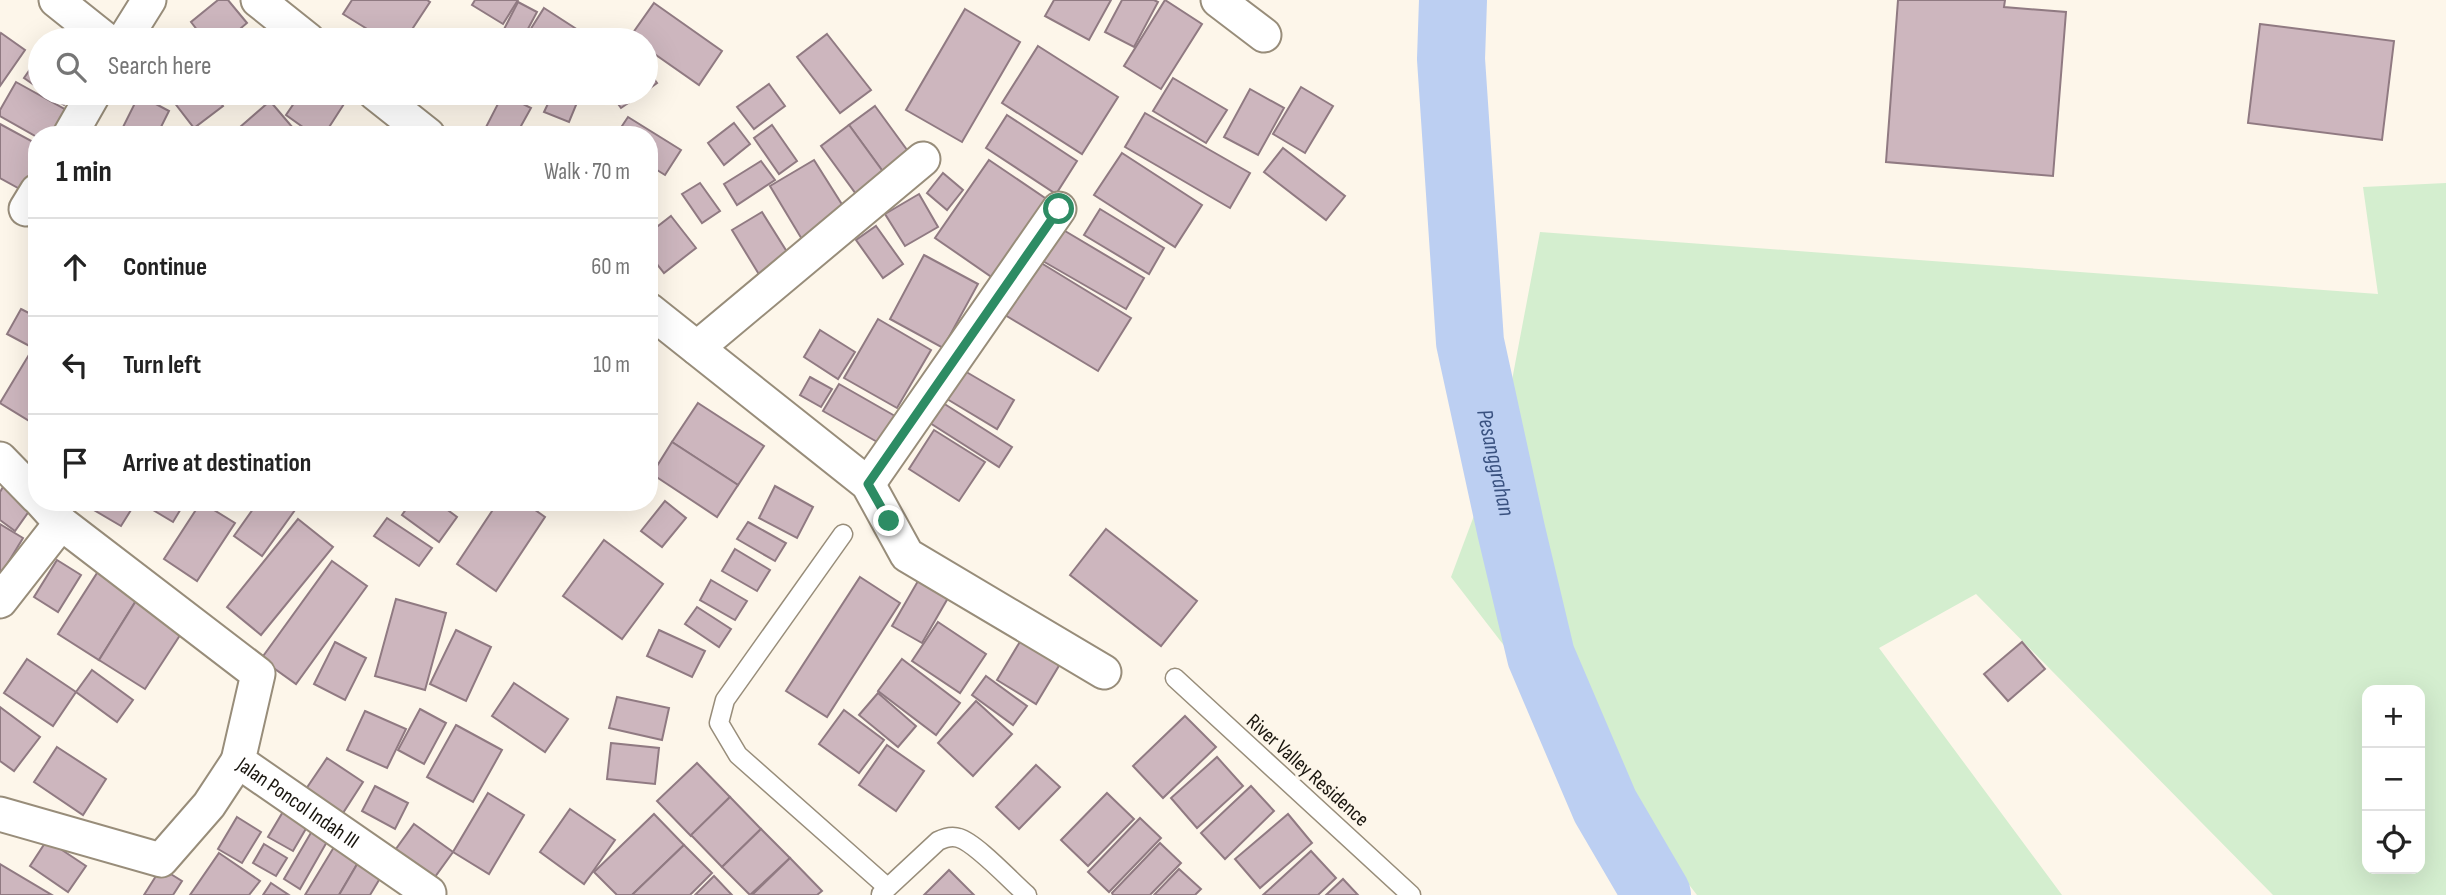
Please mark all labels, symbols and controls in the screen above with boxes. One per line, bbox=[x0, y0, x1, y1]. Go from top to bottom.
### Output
search box bbox=[28, 28, 658, 105]
icon: search bbox=[52, 48, 90, 86]
text: Search here bbox=[108, 51, 211, 82]
text: 1 min bbox=[56, 154, 112, 190]
text: Walk · 70 m bbox=[544, 158, 630, 186]
route start bbox=[1043, 193, 1074, 224]
icon: ahead bbox=[56, 248, 94, 286]
text: Continue bbox=[123, 252, 207, 283]
text: 60 m bbox=[591, 253, 630, 281]
icon: left bbox=[56, 346, 94, 384]
text: Turn left bbox=[123, 350, 201, 381]
text: 10 m bbox=[593, 351, 630, 379]
water label: Pesanggrahan bbox=[1470, 407, 1521, 519]
icon: arrive bbox=[56, 444, 94, 482]
text: Arrive at destination bbox=[123, 448, 311, 479]
route end bbox=[873, 505, 904, 536]
map controls bbox=[2362, 685, 2425, 874]
button: + bbox=[2362, 685, 2425, 748]
street label: River Valley Residence bbox=[1241, 709, 1374, 832]
button: − bbox=[2362, 748, 2425, 811]
street label: Jalan Poncol Indah III bbox=[231, 752, 364, 854]
button: locate bbox=[2362, 811, 2425, 874]

